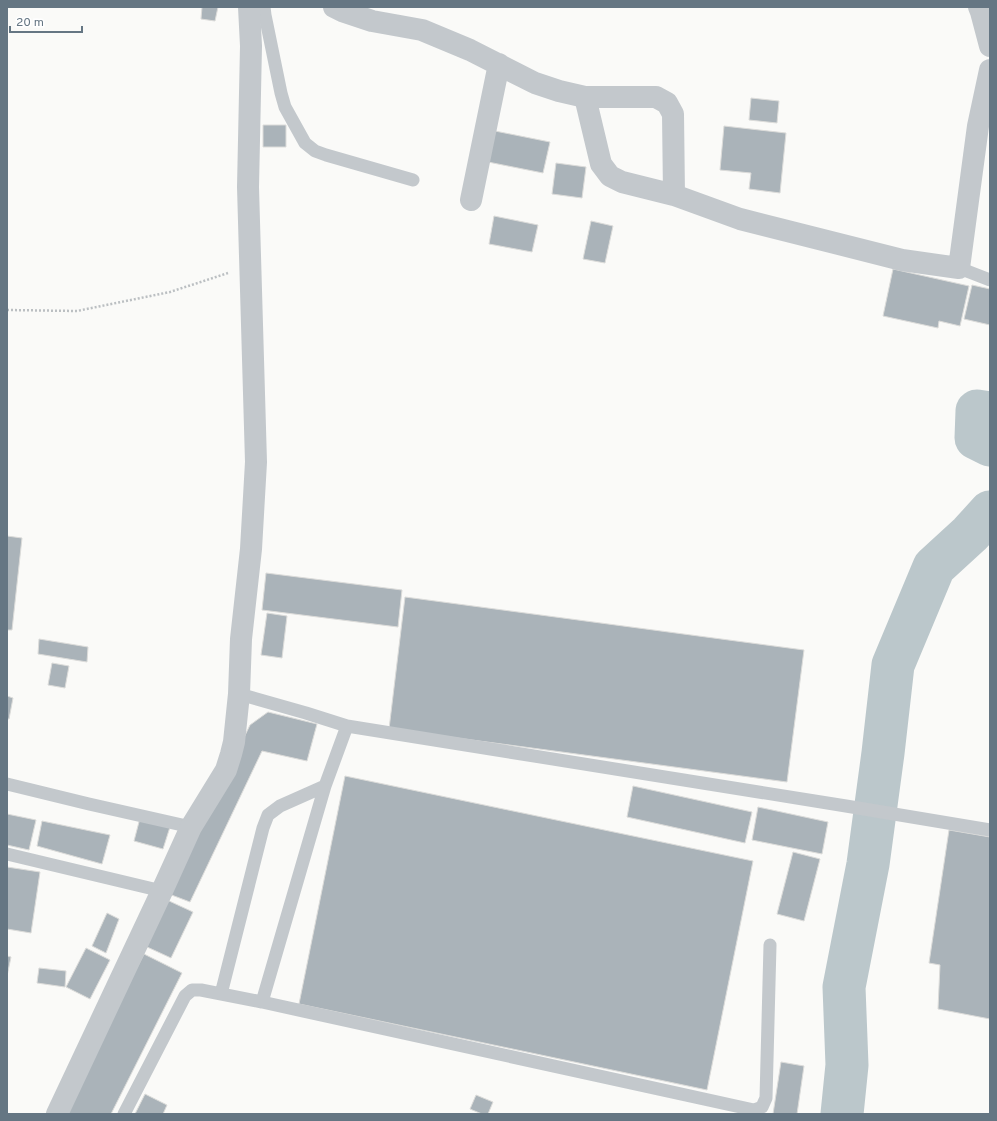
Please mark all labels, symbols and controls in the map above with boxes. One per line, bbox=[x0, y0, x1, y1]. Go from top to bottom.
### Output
scale bar bbox=[10, 8, 82, 34]
text: 20 m bbox=[16, 15, 44, 31]

